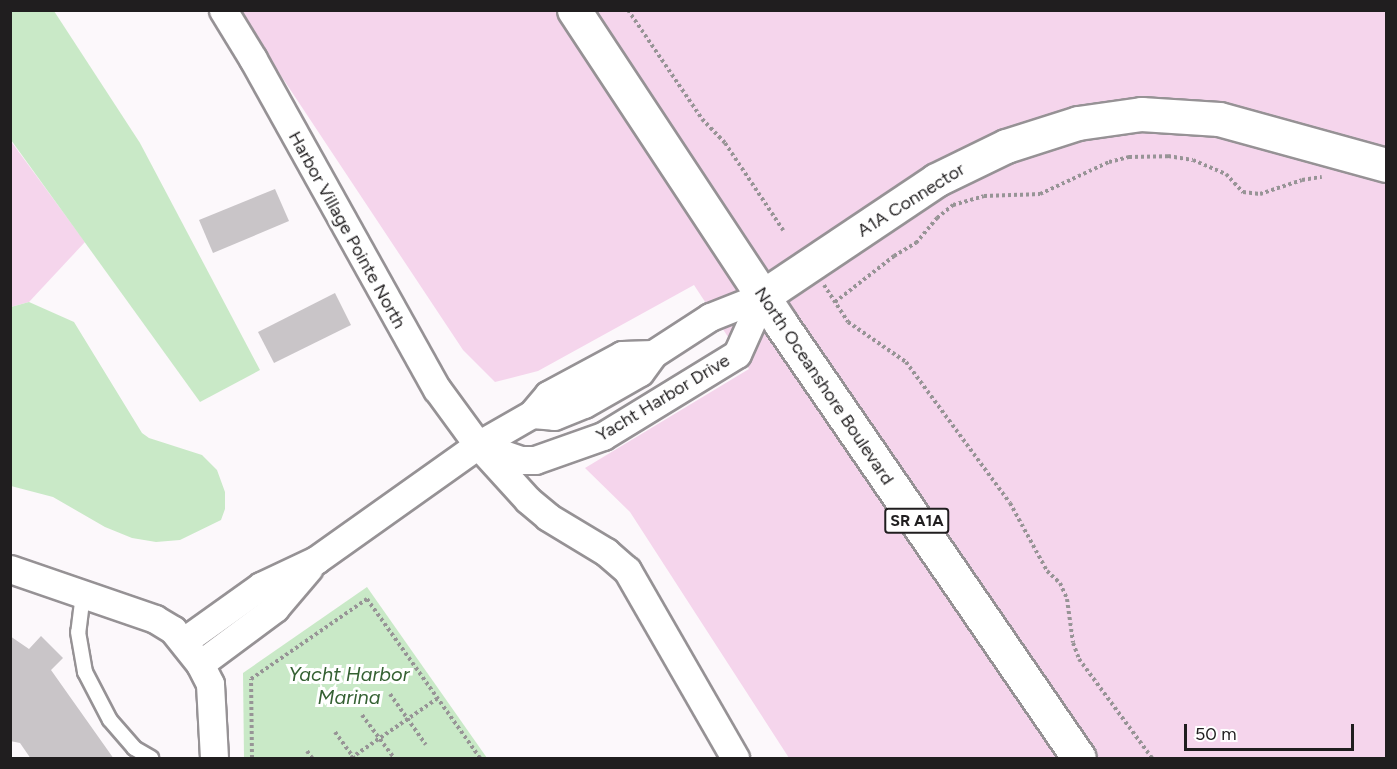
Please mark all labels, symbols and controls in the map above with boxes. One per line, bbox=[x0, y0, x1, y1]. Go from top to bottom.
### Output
street label: Harbor Village Pointe North bbox=[284, 128, 410, 332]
street label: A1A Connector bbox=[853, 158, 969, 242]
street label: North Oceanshore Boulevard bbox=[750, 283, 898, 489]
street label: Yacht Harbor Drive bbox=[592, 350, 734, 446]
road number: SR A1A bbox=[884, 508, 950, 534]
water label: Yacht Harbor Marina bbox=[288, 663, 410, 710]
scale bar bbox=[1187, 712, 1356, 750]
text: 50 m bbox=[1195, 723, 1237, 745]

